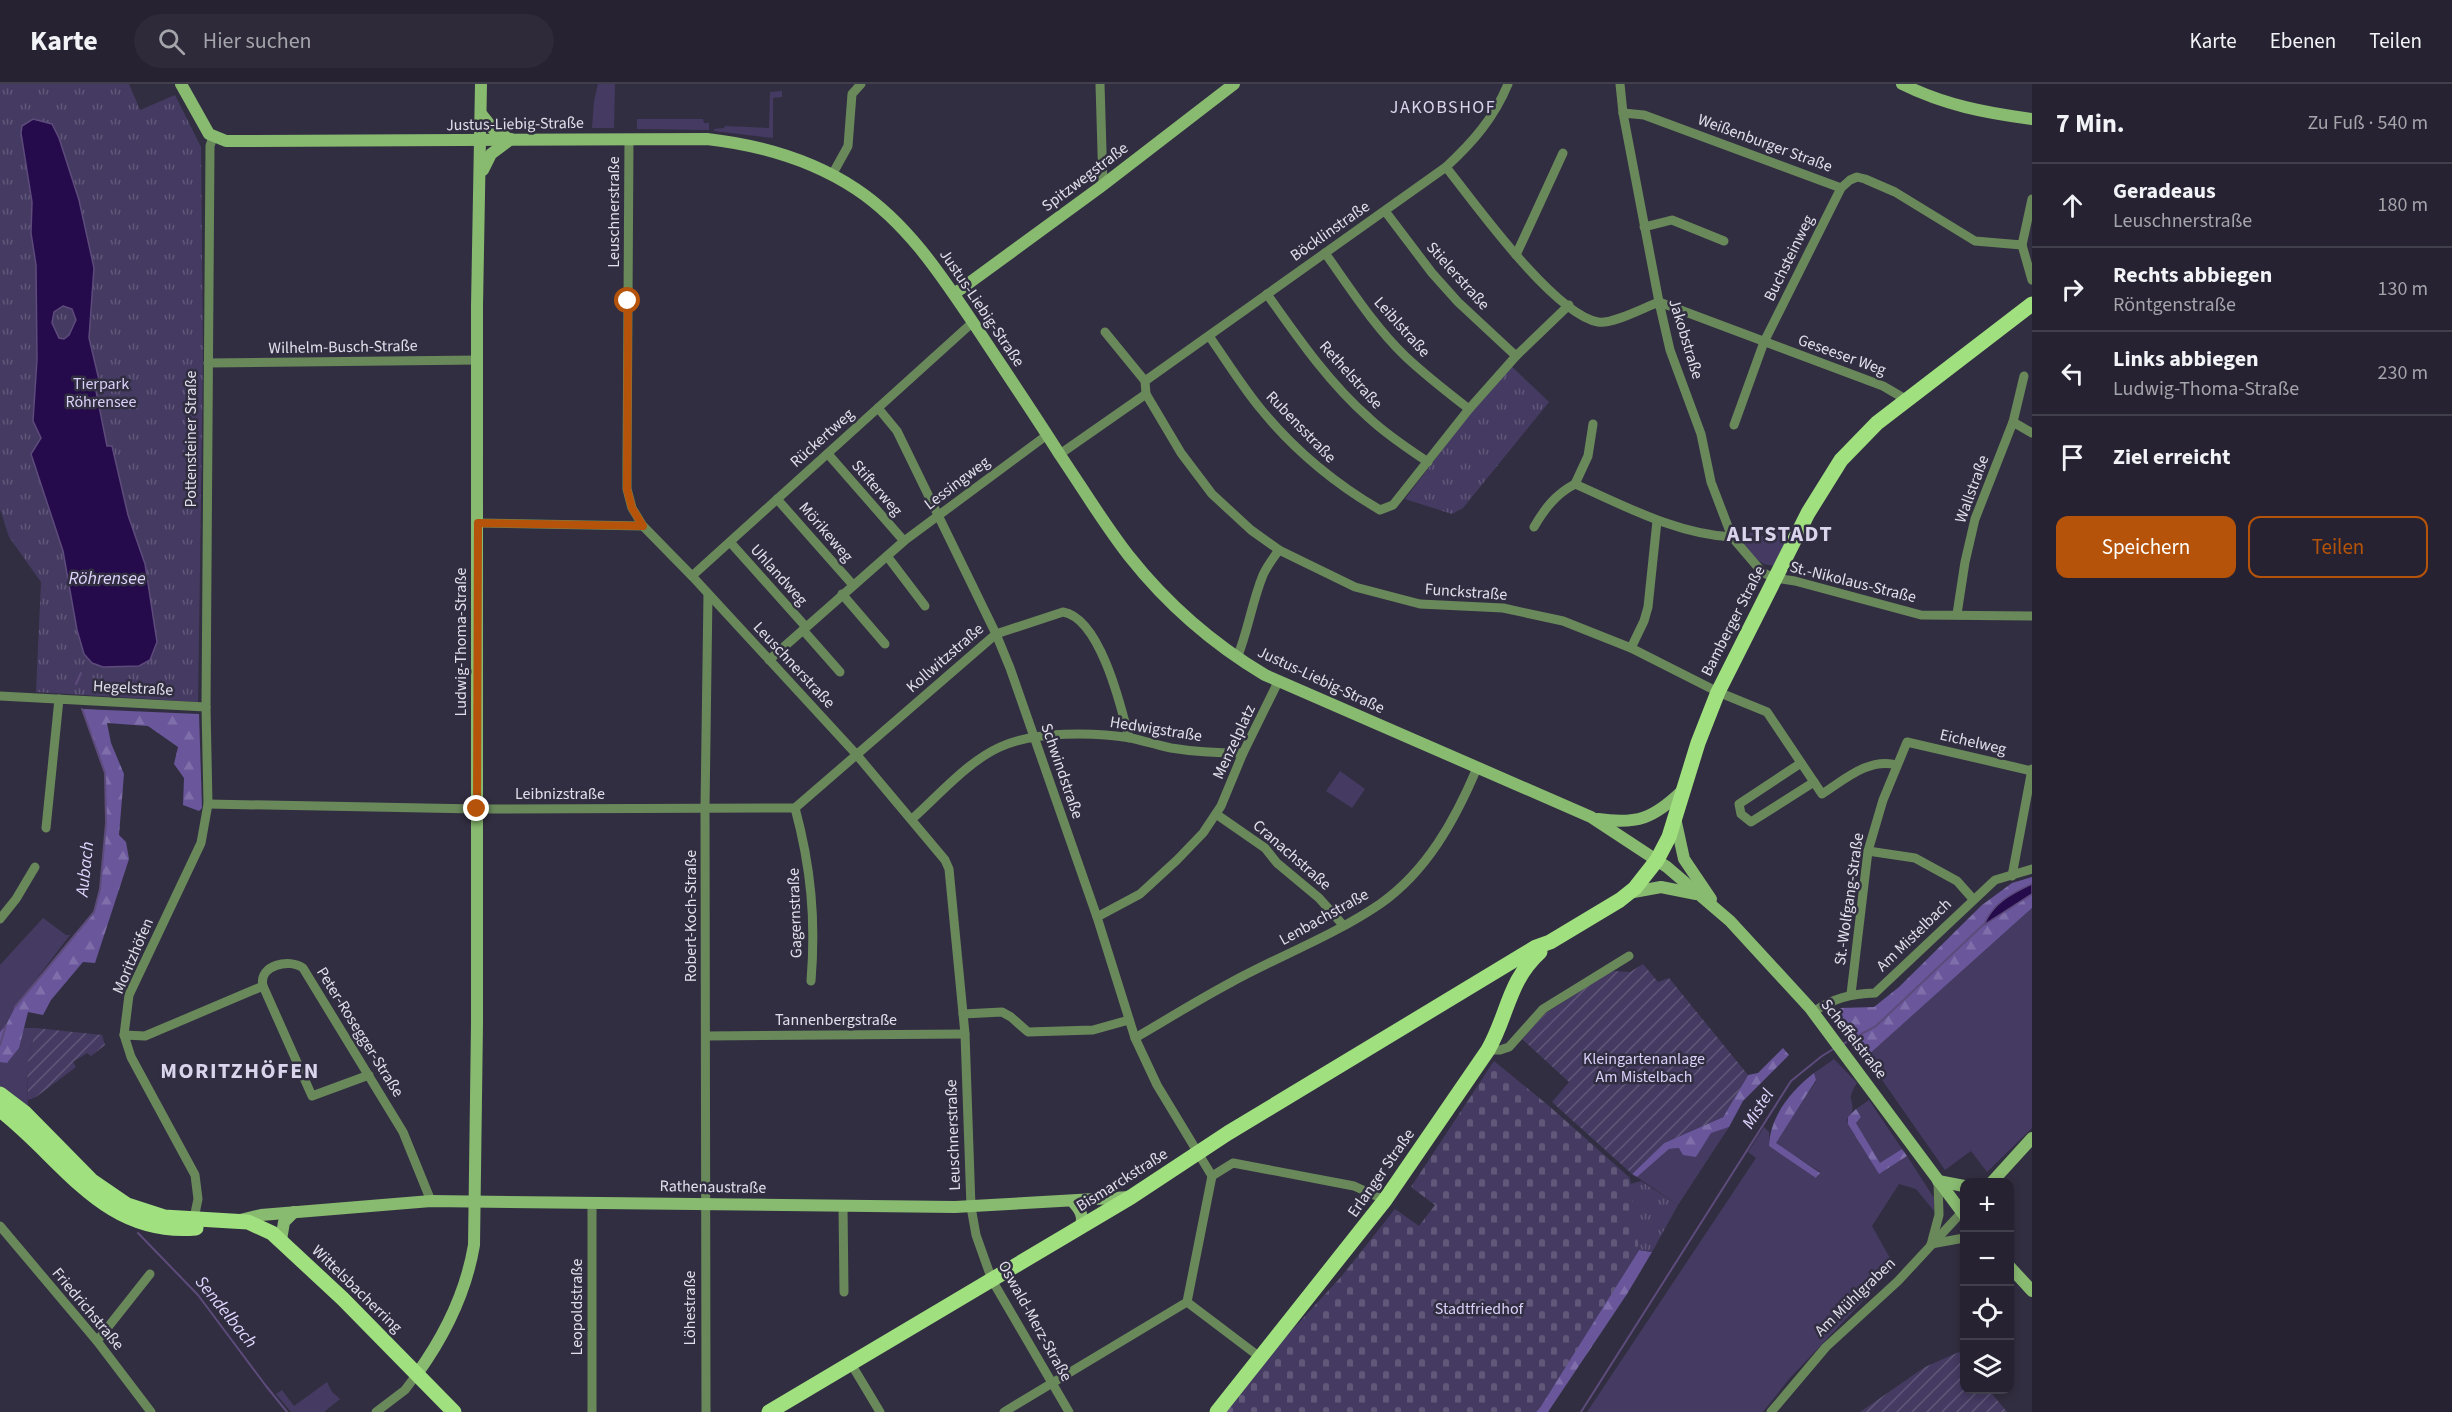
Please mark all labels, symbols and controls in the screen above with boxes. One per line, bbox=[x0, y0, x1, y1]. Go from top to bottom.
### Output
search box bbox=[134, 14, 554, 68]
text: Karte bbox=[30, 21, 98, 61]
icon: search bbox=[155, 25, 188, 58]
text: Hier suchen bbox=[203, 25, 312, 57]
text: Karte bbox=[2190, 26, 2237, 56]
text: Ebenen bbox=[2270, 26, 2336, 56]
text: Teilen bbox=[2369, 26, 2422, 56]
district label: JAKOBSHOF bbox=[1390, 95, 1496, 120]
text: 7 Min. bbox=[2056, 105, 2125, 142]
street label: Weißenburger Straße bbox=[1695, 108, 1835, 178]
text: Zu Fuß · 540 m bbox=[2307, 109, 2428, 137]
street label: Justus-Liebig-Straße bbox=[446, 112, 584, 136]
street label: Spitzwegstraße bbox=[1037, 137, 1133, 217]
street label: Leuschnerstraße bbox=[603, 156, 625, 268]
text: Geradeaus bbox=[2113, 175, 2216, 207]
icon: ahead bbox=[2056, 189, 2089, 222]
text: 180 m bbox=[2378, 191, 2428, 219]
street label: Böcklinstraße bbox=[1286, 195, 1374, 266]
text: Leuschnerstraße bbox=[2113, 207, 2252, 235]
street label: Buchsteinweg bbox=[1759, 211, 1819, 305]
street label: Stielerstraße bbox=[1421, 237, 1495, 315]
street label: Justus-Liebig-Straße bbox=[934, 245, 1030, 371]
text: Rechts abbiegen bbox=[2113, 259, 2272, 291]
icon: right bbox=[2056, 273, 2089, 306]
text: 130 m bbox=[2378, 275, 2428, 303]
route start bbox=[614, 287, 640, 313]
text: Röntgenstraße bbox=[2113, 291, 2236, 319]
street label: Leiblstraße bbox=[1369, 292, 1435, 362]
street label: Jakobstraße bbox=[1663, 296, 1709, 382]
street label: Geseeser Weg bbox=[1795, 329, 1889, 381]
street label: Wilhelm-Busch-Straße bbox=[268, 335, 418, 359]
street label: Rethelstraße bbox=[1314, 336, 1388, 414]
text: Links abbiegen bbox=[2113, 343, 2259, 375]
icon: left bbox=[2056, 357, 2089, 390]
text: 230 m bbox=[2378, 359, 2428, 387]
street label: Pottensteiner Straße bbox=[180, 370, 202, 507]
park label: Tierpark Röhrensee bbox=[66, 373, 137, 413]
text: Ludwig-Thoma-Straße bbox=[2113, 375, 2299, 403]
street label: Rubensstraße bbox=[1261, 386, 1341, 468]
street label: Rückertweg bbox=[785, 403, 859, 473]
icon: arrive bbox=[2056, 441, 2089, 474]
text: Ziel erreicht bbox=[2113, 441, 2231, 473]
street label: Lessingweg bbox=[920, 451, 994, 515]
street label: Wallstraße bbox=[1950, 452, 1994, 526]
street label: Stifterweg bbox=[846, 455, 908, 521]
street label: Mörikeweg bbox=[794, 497, 858, 567]
button: Speichern bbox=[2056, 516, 2236, 578]
button: Teilen bbox=[2248, 516, 2428, 578]
district label: ALTSTADT bbox=[1726, 518, 1833, 550]
street label: Uhlandweg bbox=[745, 539, 813, 611]
street label: St.-Nikolaus-Straße bbox=[1787, 556, 1919, 608]
street label: Bamberger Straße bbox=[1696, 562, 1770, 680]
water label: Röhrensee bbox=[68, 566, 146, 591]
street label: Ludwig-Thoma-Straße bbox=[450, 568, 472, 716]
street label: Funckstraße bbox=[1424, 578, 1508, 606]
street label: Leuschnerstraße bbox=[748, 617, 840, 713]
street label: Kollwitzstraße bbox=[902, 618, 988, 698]
street label: Justus-Liebig-Straße bbox=[1254, 641, 1388, 719]
street label: Hegelstraße bbox=[92, 675, 174, 701]
street label: Menzelplatz bbox=[1207, 701, 1261, 783]
street label: Hedwigstraße bbox=[1108, 711, 1204, 747]
street label: Schwindstraße bbox=[1035, 720, 1089, 822]
street label: Eichelweg bbox=[1938, 724, 2008, 760]
street label: Leibnizstraße bbox=[515, 783, 605, 805]
route end bbox=[463, 795, 489, 821]
street label: Cranachstraße bbox=[1248, 815, 1336, 895]
street label: St.-Wolfgang-Straße bbox=[1829, 831, 1869, 967]
water label: Aubach bbox=[70, 840, 100, 899]
street label: Robert-Koch-Straße bbox=[680, 850, 702, 982]
street label: Gagernstraße bbox=[782, 867, 808, 958]
street label: Lenbachstraße bbox=[1275, 883, 1373, 951]
street label: Am Mistelbach bbox=[1871, 893, 1957, 977]
street label: Moritzhöfen bbox=[107, 915, 159, 997]
street label: Peter-Rosegger-Straße bbox=[311, 963, 409, 1101]
street label: Scheffelstraße bbox=[1816, 995, 1892, 1084]
street label: Tannenbergstraße bbox=[775, 1009, 897, 1031]
park label: Kleingartenanlage Am Mistelbach bbox=[1583, 1048, 1705, 1088]
district label: MORITZHÖFEN bbox=[160, 1055, 320, 1087]
street label: Leuschnerstraße bbox=[940, 1079, 966, 1191]
water label: Mistel bbox=[1736, 1084, 1780, 1134]
street label: Erlanger Straße bbox=[1342, 1124, 1420, 1222]
street label: Bismarckstraße bbox=[1072, 1143, 1172, 1217]
street label: Rathenaustraße bbox=[659, 1175, 767, 1199]
map controls bbox=[1960, 1178, 2014, 1394]
button: + bbox=[1960, 1178, 2014, 1232]
button: − bbox=[1960, 1232, 2014, 1286]
street label: Wittelsbacherring bbox=[307, 1240, 407, 1338]
street label: Am Mühlgraben bbox=[1810, 1253, 1900, 1341]
street label: Oswald-Merz-Straße bbox=[993, 1257, 1077, 1385]
street label: Leopoldstraße bbox=[566, 1258, 588, 1355]
street label: Friedrichstraße bbox=[47, 1263, 129, 1355]
street label: Löhestraße bbox=[679, 1270, 701, 1346]
water label: Sendelbach bbox=[189, 1271, 263, 1353]
button: locate bbox=[1960, 1286, 2014, 1340]
park label: Stadtfriedhof bbox=[1435, 1298, 1525, 1320]
button: layers bbox=[1960, 1340, 2014, 1394]

